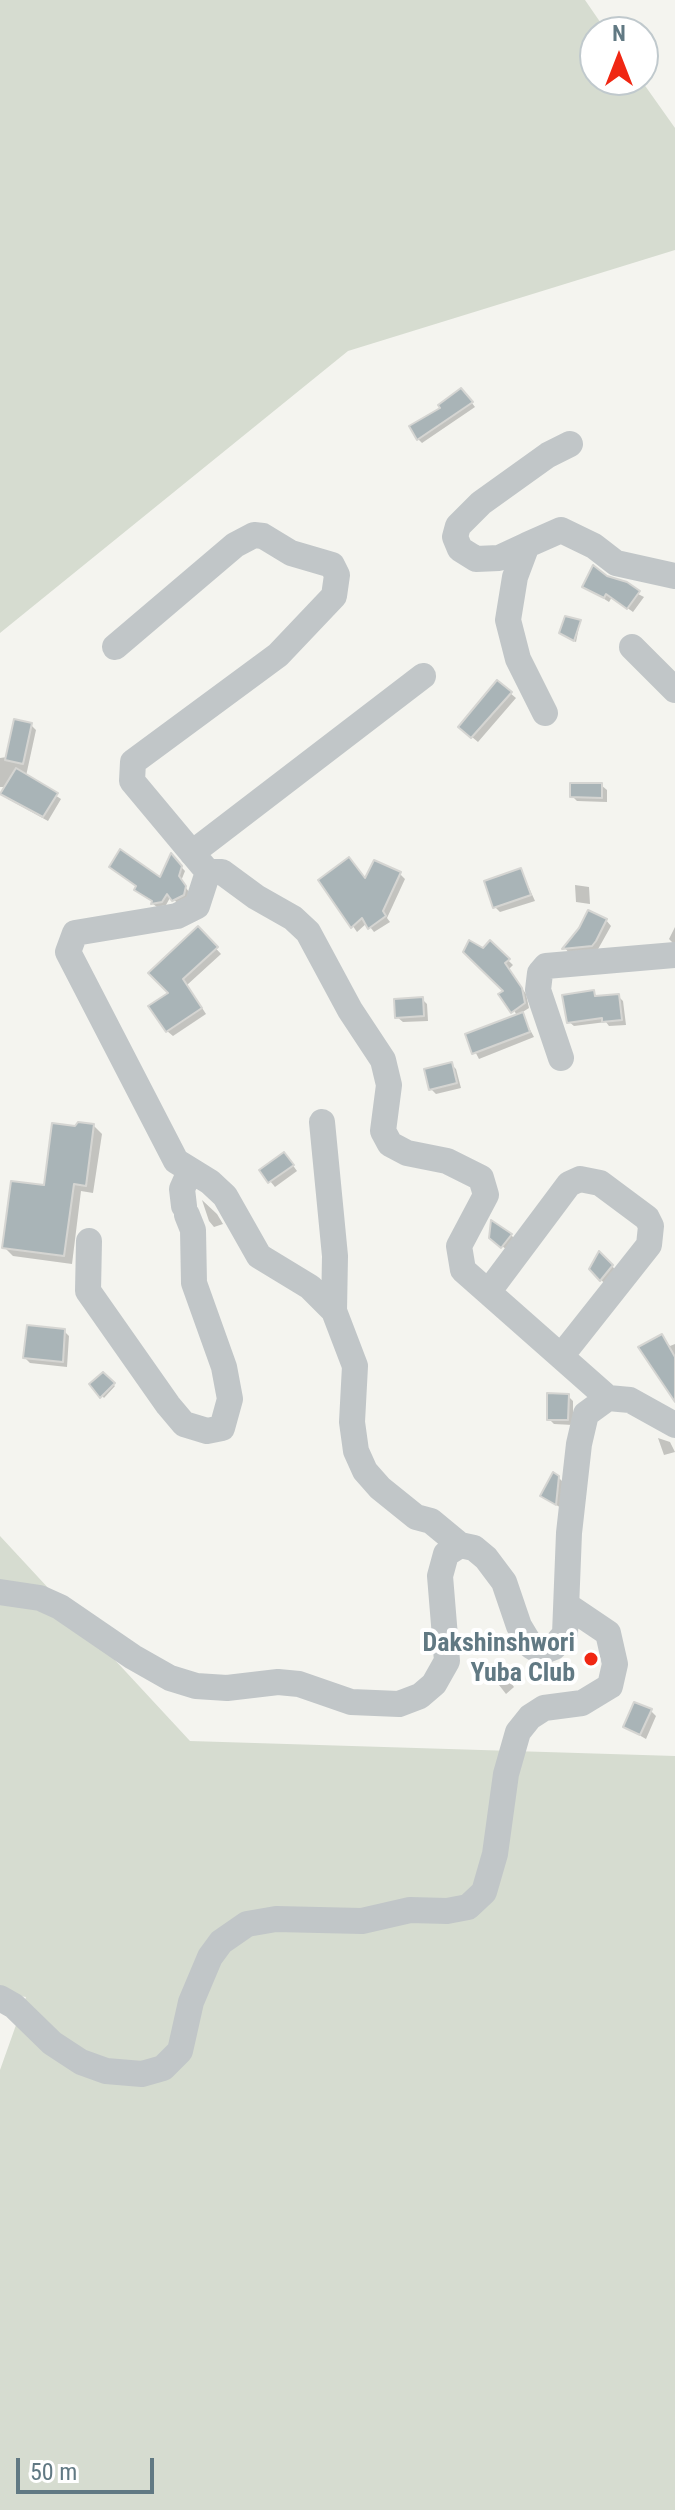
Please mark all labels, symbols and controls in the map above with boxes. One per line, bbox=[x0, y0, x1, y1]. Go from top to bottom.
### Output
north arrow bbox=[579, 16, 659, 96]
text: N bbox=[612, 21, 626, 46]
place label: Dakshinshwori Yuba Club bbox=[423, 1628, 575, 1690]
marker: Dakshinshwori Yuba Club bbox=[582, 1650, 600, 1668]
scale bar bbox=[20, 2442, 158, 2492]
text: 50 m bbox=[30, 2458, 77, 2486]

